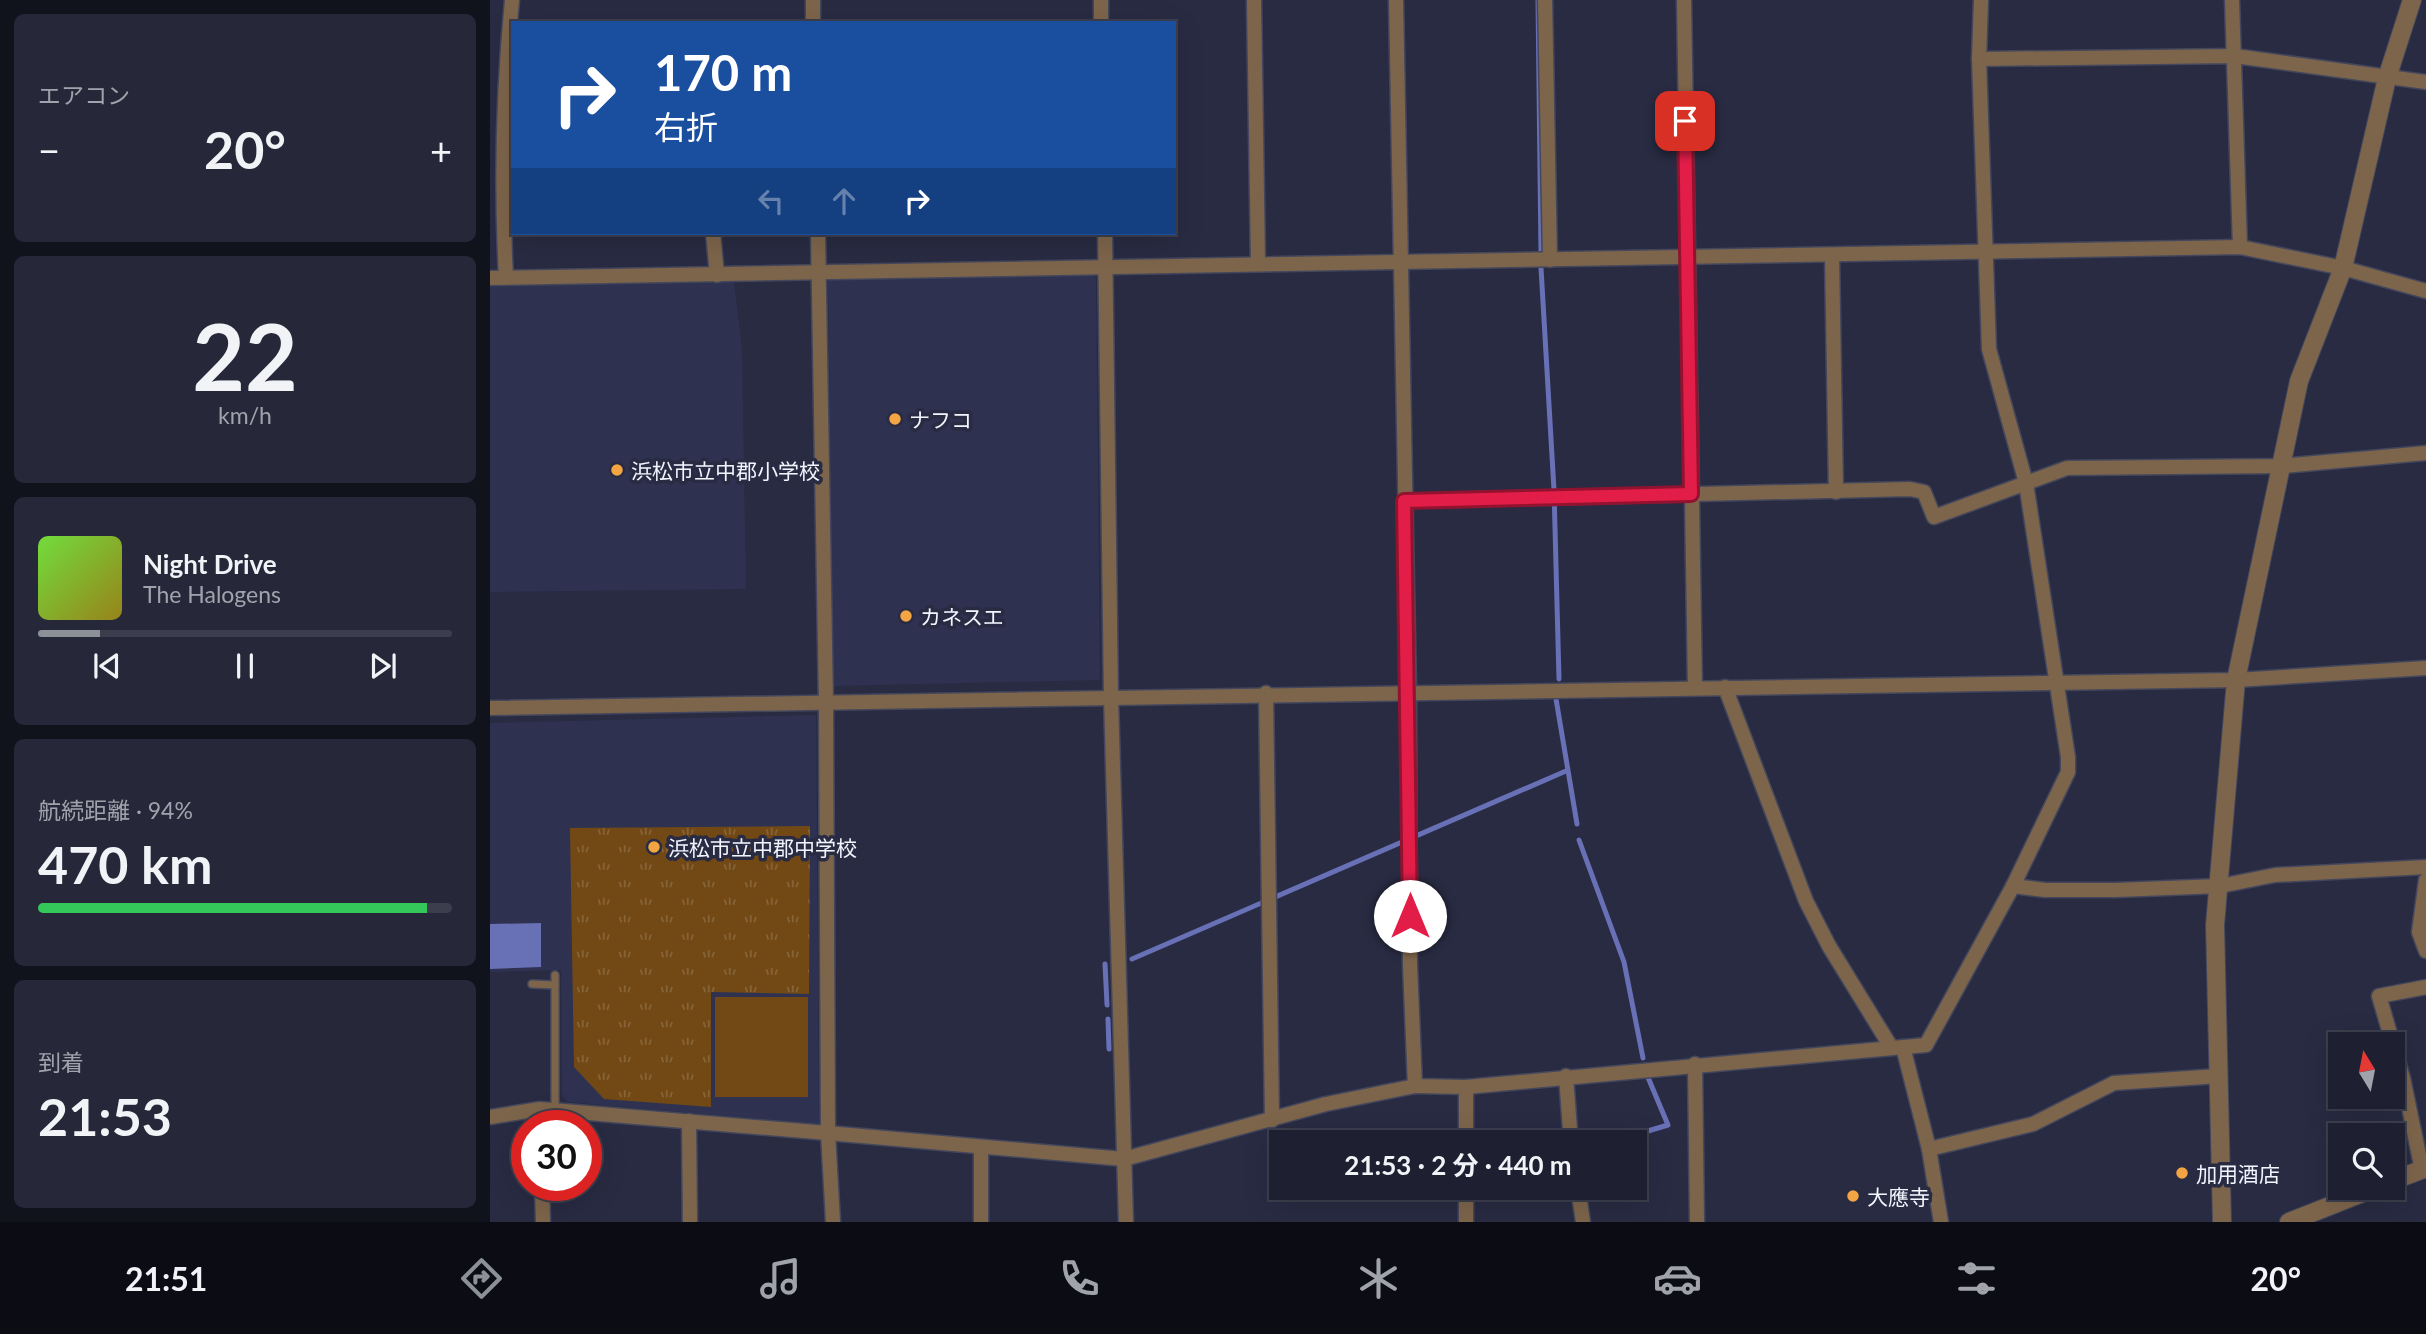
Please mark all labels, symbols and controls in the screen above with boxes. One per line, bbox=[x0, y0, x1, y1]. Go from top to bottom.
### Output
text: 170 m bbox=[654, 43, 792, 101]
icon: right bbox=[539, 49, 630, 140]
text: エアコン bbox=[38, 81, 130, 109]
pin bbox=[1655, 91, 1715, 151]
icon: arrive bbox=[1666, 102, 1704, 140]
text: 右折 bbox=[654, 107, 718, 146]
text: 20° bbox=[204, 118, 286, 180]
text: − bbox=[38, 127, 60, 173]
text: + bbox=[430, 127, 452, 173]
icon: left bbox=[752, 182, 790, 220]
icon: ahead bbox=[825, 182, 863, 220]
icon: right bbox=[898, 182, 936, 220]
text: 22 bbox=[192, 301, 298, 410]
text: km/h bbox=[218, 401, 272, 429]
place label: ナフコ bbox=[909, 407, 972, 432]
marker: ナフコ bbox=[887, 411, 903, 427]
place label: 浜松市立中郡小学校 bbox=[631, 458, 820, 483]
marker: 浜松市立中郡小学校 bbox=[609, 462, 625, 478]
text: Night Drive bbox=[143, 548, 277, 580]
text: The Halogens bbox=[143, 580, 281, 608]
place label: カネスエ bbox=[920, 604, 1004, 629]
marker: カネスエ bbox=[898, 608, 914, 624]
icon: previous bbox=[88, 647, 126, 685]
icon: pause bbox=[226, 647, 264, 685]
icon: next bbox=[364, 647, 402, 685]
text: 航続距離 · 94% bbox=[38, 796, 193, 824]
text: 470 km bbox=[38, 833, 212, 895]
place label: 浜松市立中郡中学校 bbox=[668, 835, 857, 860]
marker: 浜松市立中郡中学校 bbox=[646, 839, 662, 855]
position arrow bbox=[1373, 879, 1447, 953]
north arrow bbox=[2328, 1032, 2404, 1110]
map controls bbox=[2328, 1032, 2405, 1200]
text: 到着 bbox=[38, 1048, 84, 1076]
text: 21:53 bbox=[38, 1085, 172, 1147]
speed limit sign: 30 bbox=[511, 1110, 602, 1201]
button: search bbox=[2328, 1123, 2405, 1200]
text: 21:53 · 2 分 · 440 m bbox=[1344, 1149, 1572, 1181]
place label: 加用酒店 bbox=[2196, 1161, 2280, 1186]
marker: 加用酒店 bbox=[2174, 1165, 2190, 1181]
place label: 大應寺 bbox=[1867, 1184, 1930, 1209]
marker: 大應寺 bbox=[1845, 1188, 1861, 1204]
icon: directions bbox=[457, 1254, 506, 1303]
icon: music bbox=[756, 1254, 805, 1303]
icon: phone bbox=[1055, 1254, 1104, 1303]
icon: climate bbox=[1354, 1254, 1403, 1303]
icon: car bbox=[1653, 1254, 1702, 1303]
icon: filters bbox=[1952, 1254, 2001, 1303]
text: 21:51 bbox=[125, 1259, 207, 1298]
text: 20° bbox=[2251, 1259, 2301, 1298]

